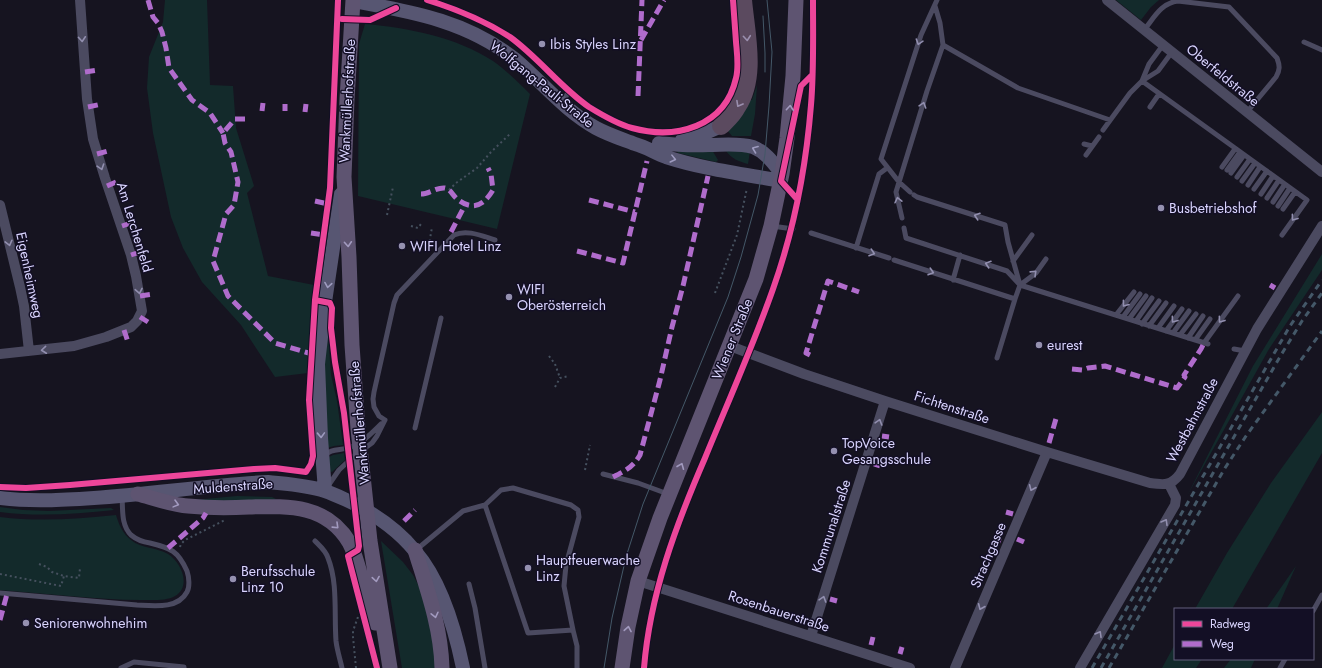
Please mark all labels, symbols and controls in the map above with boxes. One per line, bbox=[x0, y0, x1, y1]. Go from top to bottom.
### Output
place label: Ibis Styles Linz bbox=[550, 34, 637, 54]
one-way arrow bbox=[742, 35, 751, 41]
one-way arrow bbox=[78, 36, 87, 42]
street label: Wolfgang-Pauli-Straße bbox=[485, 36, 599, 132]
one-way arrow bbox=[915, 38, 924, 45]
street label: Wankmüllerhofstraße bbox=[334, 39, 360, 163]
marker: Ibis Styles Linz bbox=[537, 39, 547, 49]
street label: Oberfeldstraße bbox=[1182, 39, 1264, 111]
one-way arrow bbox=[736, 100, 743, 107]
one-way arrow bbox=[918, 102, 927, 109]
one-way arrow bbox=[785, 104, 794, 111]
one-way arrow bbox=[751, 146, 758, 154]
one-way arrow bbox=[670, 154, 677, 162]
one-way arrow bbox=[96, 163, 105, 170]
street label: Am Lerchenfeld bbox=[112, 179, 158, 275]
one-way arrow bbox=[894, 197, 902, 203]
place label: Busbetriebshof bbox=[1169, 198, 1258, 218]
marker: Busbetriebshof bbox=[1156, 203, 1166, 213]
one-way arrow bbox=[973, 212, 980, 221]
one-way arrow bbox=[1292, 213, 1299, 220]
street label: Eigenheimweg bbox=[11, 230, 49, 320]
place label: WIFI Hotel Linz bbox=[410, 236, 502, 256]
one-way arrow bbox=[5, 240, 13, 246]
one-way arrow bbox=[343, 241, 352, 247]
marker: WIFI Hotel Linz bbox=[397, 241, 407, 251]
one-way arrow bbox=[869, 248, 876, 257]
one-way arrow bbox=[985, 261, 992, 269]
one-way arrow bbox=[927, 268, 934, 276]
one-way arrow bbox=[1029, 270, 1037, 278]
place label: WIFI Oberösterreich bbox=[517, 279, 606, 315]
one-way arrow bbox=[324, 282, 332, 288]
one-way arrow bbox=[134, 288, 143, 294]
marker: WIFI Oberösterreich bbox=[504, 292, 514, 302]
street label: Wiener Straße bbox=[707, 295, 757, 383]
one-way arrow bbox=[1123, 299, 1130, 306]
one-way arrow bbox=[1172, 315, 1179, 322]
one-way arrow bbox=[1219, 315, 1226, 322]
place label: eurest bbox=[1047, 335, 1083, 355]
marker: eurest bbox=[1034, 340, 1044, 350]
one-way arrow bbox=[41, 345, 47, 354]
street label: Wankmüllerhofstraße bbox=[344, 360, 374, 486]
street label: Westbahnstraße bbox=[1161, 374, 1223, 466]
street label: Fichtenstraße bbox=[912, 385, 992, 429]
one-way arrow bbox=[874, 418, 883, 425]
one-way arrow bbox=[316, 432, 325, 438]
place label: TopVoice Gesangsschule bbox=[842, 433, 931, 469]
marker: TopVoice Gesangsschule bbox=[829, 446, 839, 456]
one-way arrow bbox=[676, 463, 684, 470]
street label: Muldenstraße bbox=[192, 473, 274, 499]
street label: Kommunalstraße bbox=[806, 477, 856, 575]
one-way arrow bbox=[1028, 484, 1036, 491]
one-way arrow bbox=[172, 499, 179, 507]
street label: Strachgasse bbox=[965, 519, 1011, 591]
one-way arrow bbox=[1161, 519, 1168, 526]
one-way arrow bbox=[331, 521, 339, 529]
place label: Hauptfeuerwache Linz bbox=[536, 550, 640, 586]
place label: Berufsschule Linz 10 bbox=[241, 561, 315, 597]
marker: Hauptfeuerwache Linz bbox=[523, 563, 533, 573]
marker: Berufsschule Linz 10 bbox=[228, 574, 238, 584]
one-way arrow bbox=[371, 576, 380, 582]
street label: Rosenbauerstraße bbox=[726, 585, 832, 637]
one-way arrow bbox=[818, 596, 827, 603]
one-way arrow bbox=[977, 604, 985, 611]
legend bbox=[1174, 608, 1314, 660]
one-way arrow bbox=[430, 611, 438, 618]
place label: Seniorenwohnehim bbox=[34, 613, 147, 633]
text: Radweg bbox=[1210, 615, 1250, 633]
marker: Seniorenwohnehim bbox=[21, 618, 31, 628]
one-way arrow bbox=[623, 626, 632, 633]
one-way arrow bbox=[1095, 631, 1102, 638]
text: Weg bbox=[1210, 635, 1234, 653]

